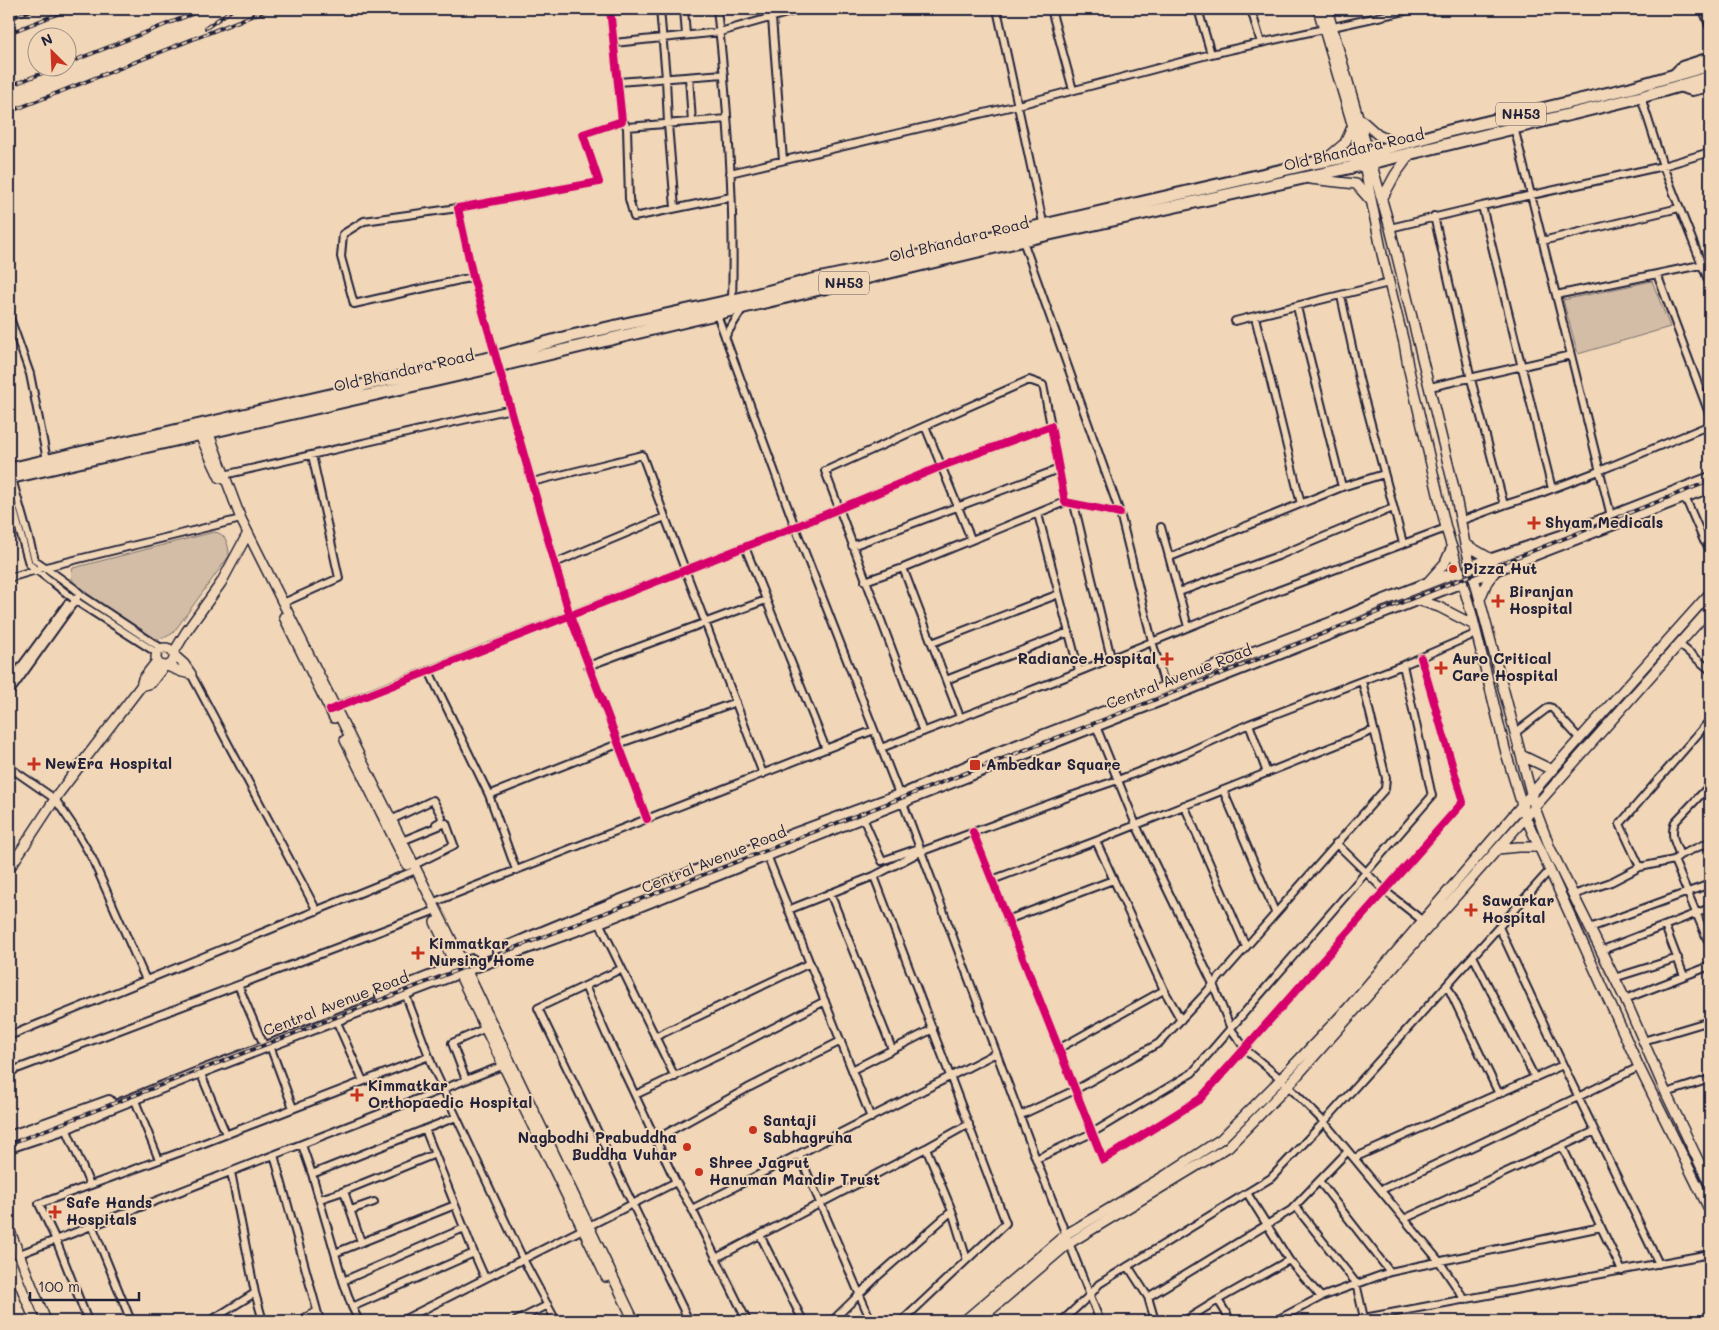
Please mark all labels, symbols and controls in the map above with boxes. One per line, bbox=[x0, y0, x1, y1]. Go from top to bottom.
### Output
north arrow bbox=[28, 28, 78, 78]
text: N bbox=[38, 29, 55, 51]
road number: NH53 bbox=[1496, 102, 1546, 126]
street label: Old Bhandara Road bbox=[1282, 123, 1426, 175]
street label: Old Bhandara Road bbox=[887, 212, 1031, 266]
road number: NH53 bbox=[819, 272, 869, 294]
street label: Old Bhandara Road bbox=[332, 344, 476, 396]
place label: Shyam Medicals bbox=[1545, 512, 1663, 532]
marker: Shyam Medicals bbox=[1527, 516, 1541, 530]
place label: Pizza Hut bbox=[1463, 558, 1538, 578]
marker: Pizza Hut bbox=[1447, 563, 1459, 575]
place label: Biranjan Hospital bbox=[1509, 581, 1573, 618]
marker: Biranjan Hospital bbox=[1491, 594, 1505, 608]
street label: Central Avenue Road bbox=[1103, 639, 1254, 713]
place label: Radiance Hospital bbox=[1018, 648, 1156, 668]
place label: Auro Critical Care Hospital bbox=[1452, 648, 1558, 685]
marker: Radiance Hospital bbox=[1160, 652, 1174, 666]
marker: Auro Critical Care Hospital bbox=[1434, 661, 1448, 675]
place label: NewEra Hospital bbox=[45, 753, 172, 773]
place label: Ambedkar Square bbox=[986, 754, 1121, 774]
marker: NewEra Hospital bbox=[27, 757, 41, 771]
marker: Ambedkar Square bbox=[968, 758, 982, 772]
street label: Central Avenue Road bbox=[638, 821, 789, 897]
place label: Sawarkar Hospital bbox=[1482, 890, 1554, 927]
marker: Sawarkar Hospital bbox=[1464, 903, 1478, 917]
place label: Kimmatkar Nursing Home bbox=[429, 933, 534, 970]
marker: Kimmatkar Nursing Home bbox=[411, 946, 425, 960]
street label: Central Avenue Road bbox=[260, 966, 411, 1040]
place label: Kimmatkar Orthopaedic Hospital bbox=[368, 1075, 532, 1112]
marker: Kimmatkar Orthopaedic Hospital bbox=[350, 1088, 364, 1102]
place label: Santaji Sabhagruha bbox=[763, 1110, 852, 1147]
marker: Santaji Sabhagruha bbox=[747, 1124, 759, 1136]
place label: Nagbodhi Prabuddha Buddha Vuhar bbox=[518, 1127, 677, 1164]
marker: Nagbodhi Prabuddha Buddha Vuhar bbox=[681, 1141, 693, 1153]
place label: Shree Jagrut Hanuman Mandir Trust bbox=[709, 1152, 880, 1189]
marker: Shree Jagrut Hanuman Mandir Trust bbox=[693, 1166, 705, 1178]
place label: Safe Hands Hospitals bbox=[66, 1192, 152, 1229]
marker: Safe Hands Hospitals bbox=[48, 1205, 62, 1219]
scale bar bbox=[30, 1270, 139, 1302]
text: 100 m bbox=[38, 1276, 80, 1296]

